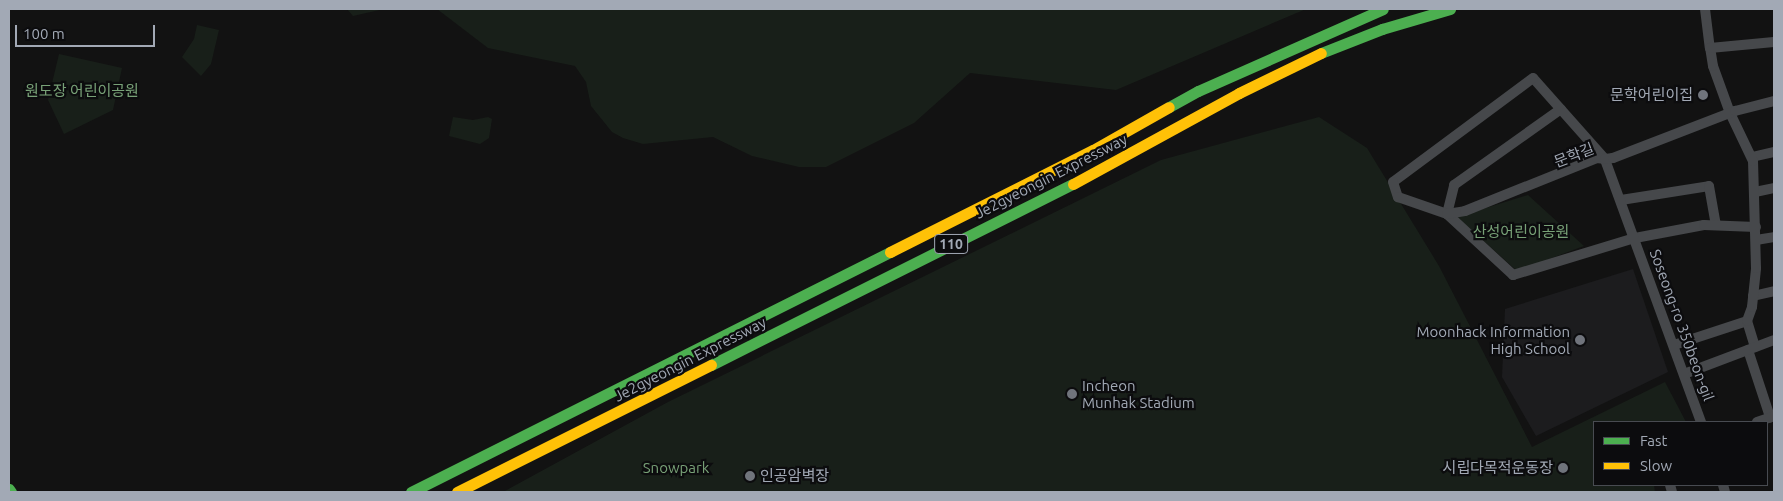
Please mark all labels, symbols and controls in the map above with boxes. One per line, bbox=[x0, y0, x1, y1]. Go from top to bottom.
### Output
scale bar bbox=[18, 15, 158, 47]
text: 100 m bbox=[23, 25, 65, 42]
park label: 원도장 어린이공원 bbox=[25, 82, 139, 100]
place label: 문학어린이집 bbox=[1610, 86, 1693, 104]
marker: 문학어린이집 bbox=[1697, 89, 1709, 101]
street label: Je2gyeongin Expressway bbox=[972, 130, 1130, 222]
street label: 문학길 bbox=[1551, 139, 1597, 171]
park label: 산성어린이공원 bbox=[1473, 223, 1569, 241]
road number: 110 bbox=[934, 232, 968, 255]
street label: Soseong-ro 350beon-gil bbox=[1646, 247, 1718, 403]
street label: Je2gyeongin Expressway bbox=[611, 313, 769, 405]
place label: Moonhack Information High School bbox=[1416, 322, 1570, 357]
marker: Moonhack Information High School bbox=[1574, 334, 1586, 346]
place label: Incheon Munhak Stadium bbox=[1082, 376, 1195, 411]
marker: Incheon Munhak Stadium bbox=[1066, 388, 1078, 400]
legend bbox=[1593, 421, 1768, 486]
text: Fast bbox=[1640, 432, 1667, 449]
text: Slow bbox=[1640, 457, 1672, 474]
park label: Snowpark bbox=[643, 459, 709, 477]
place label: 시립다목적운동장 bbox=[1443, 459, 1553, 477]
marker: 시립다목적운동장 bbox=[1557, 462, 1569, 474]
place label: 인공암벽장 bbox=[760, 467, 829, 485]
marker: 인공암벽장 bbox=[744, 470, 756, 482]

